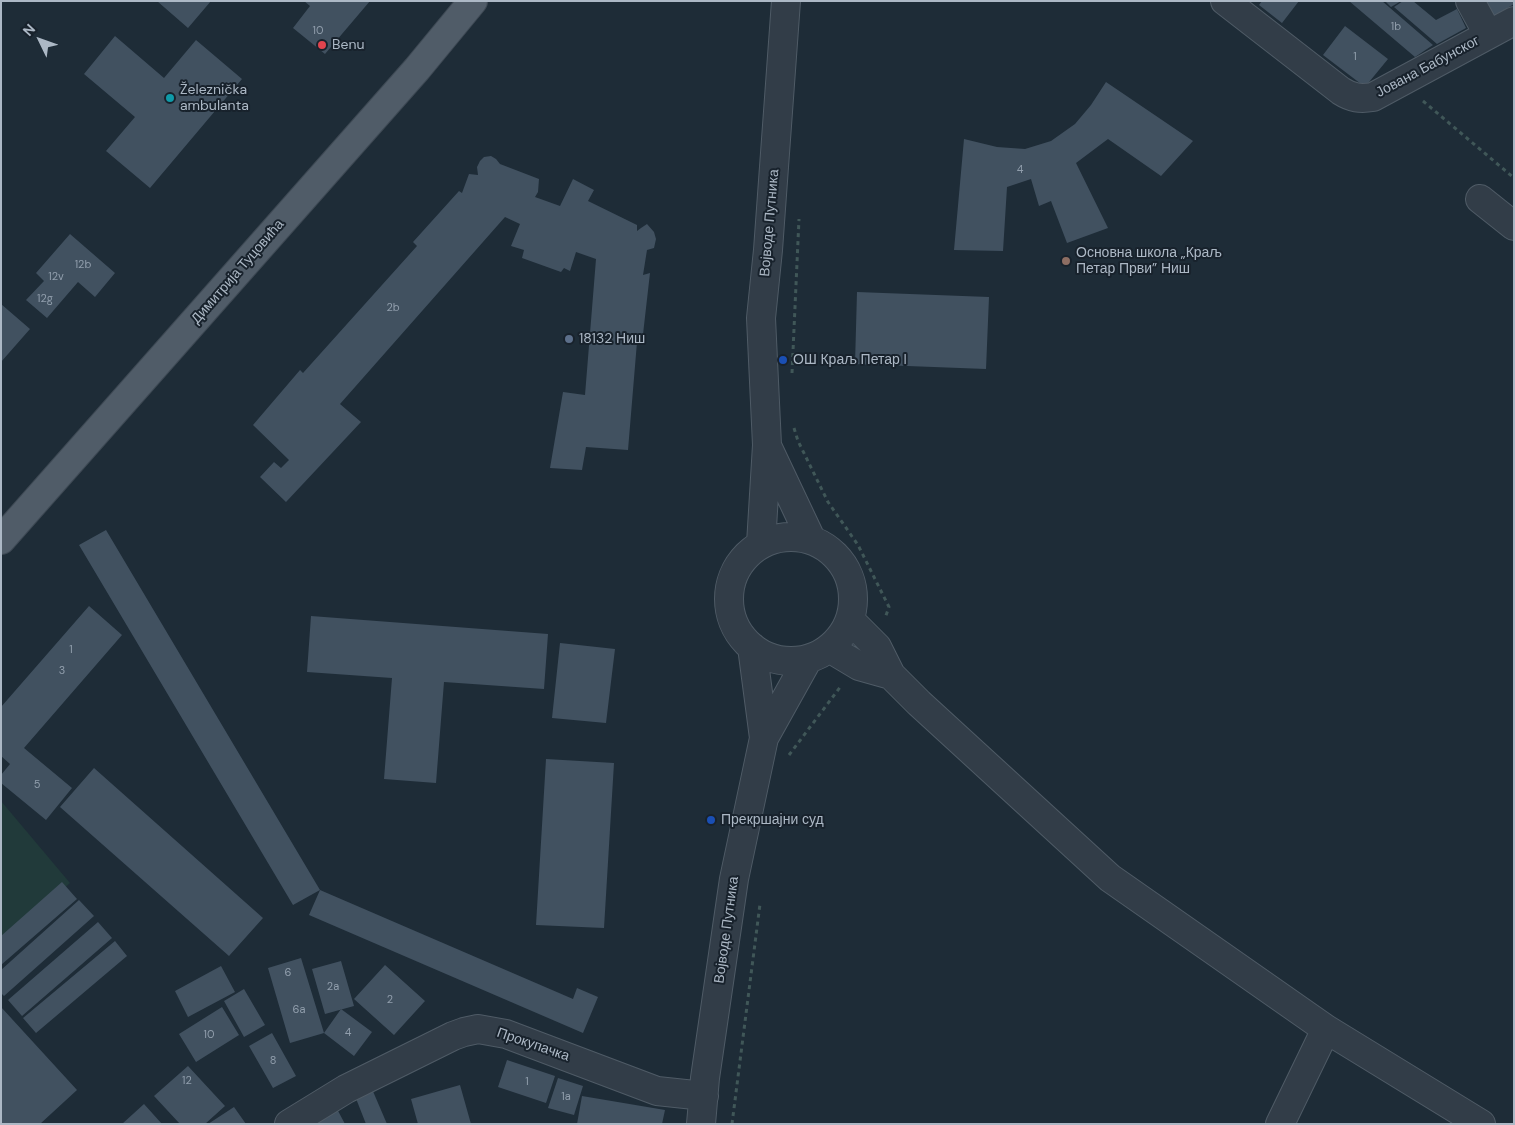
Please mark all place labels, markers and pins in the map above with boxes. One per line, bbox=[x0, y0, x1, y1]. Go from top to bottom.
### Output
place label: Benu bbox=[332, 37, 364, 53]
marker: Benu bbox=[316, 39, 328, 51]
place label: Železnička ambulanta bbox=[180, 82, 249, 114]
marker: Železnička ambulanta bbox=[164, 92, 176, 104]
place label: Основна школа „Краљ Петар Први” Ниш bbox=[1076, 245, 1222, 278]
marker: Основна школа „Краљ Петар Први” Ниш bbox=[1060, 255, 1072, 267]
place label: 18132 Ниш bbox=[579, 331, 645, 347]
marker: 18132 Ниш bbox=[563, 333, 575, 345]
place label: ОШ Краљ Петар I bbox=[793, 352, 907, 368]
marker: ОШ Краљ Петар I bbox=[777, 354, 789, 366]
place label: Прекршајни суд bbox=[721, 812, 824, 828]
marker: Прекршајни суд bbox=[705, 814, 717, 826]

